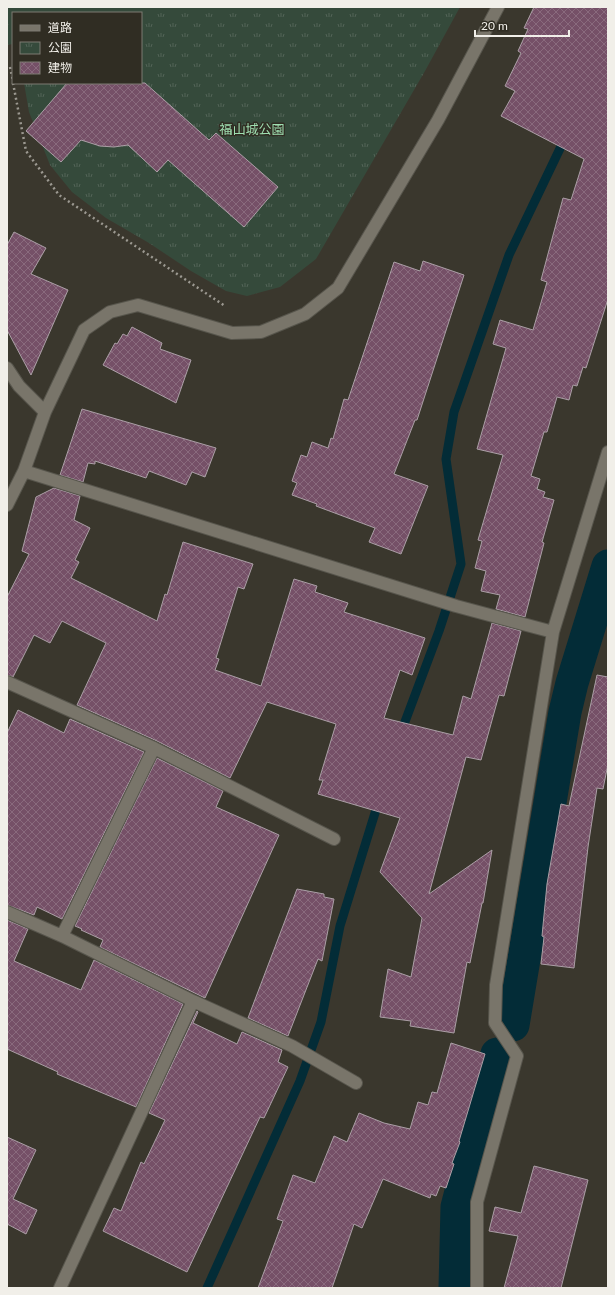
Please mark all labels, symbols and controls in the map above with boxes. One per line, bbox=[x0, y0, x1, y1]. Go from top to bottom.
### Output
legend bbox=[12, 12, 142, 84]
scale bar bbox=[475, 12, 569, 38]
text: 20 m bbox=[481, 18, 508, 33]
text: 道路 bbox=[48, 20, 72, 35]
text: 公園 bbox=[48, 40, 72, 55]
text: 建物 bbox=[48, 60, 72, 75]
park label: 福山城公園 bbox=[219, 121, 285, 137]

